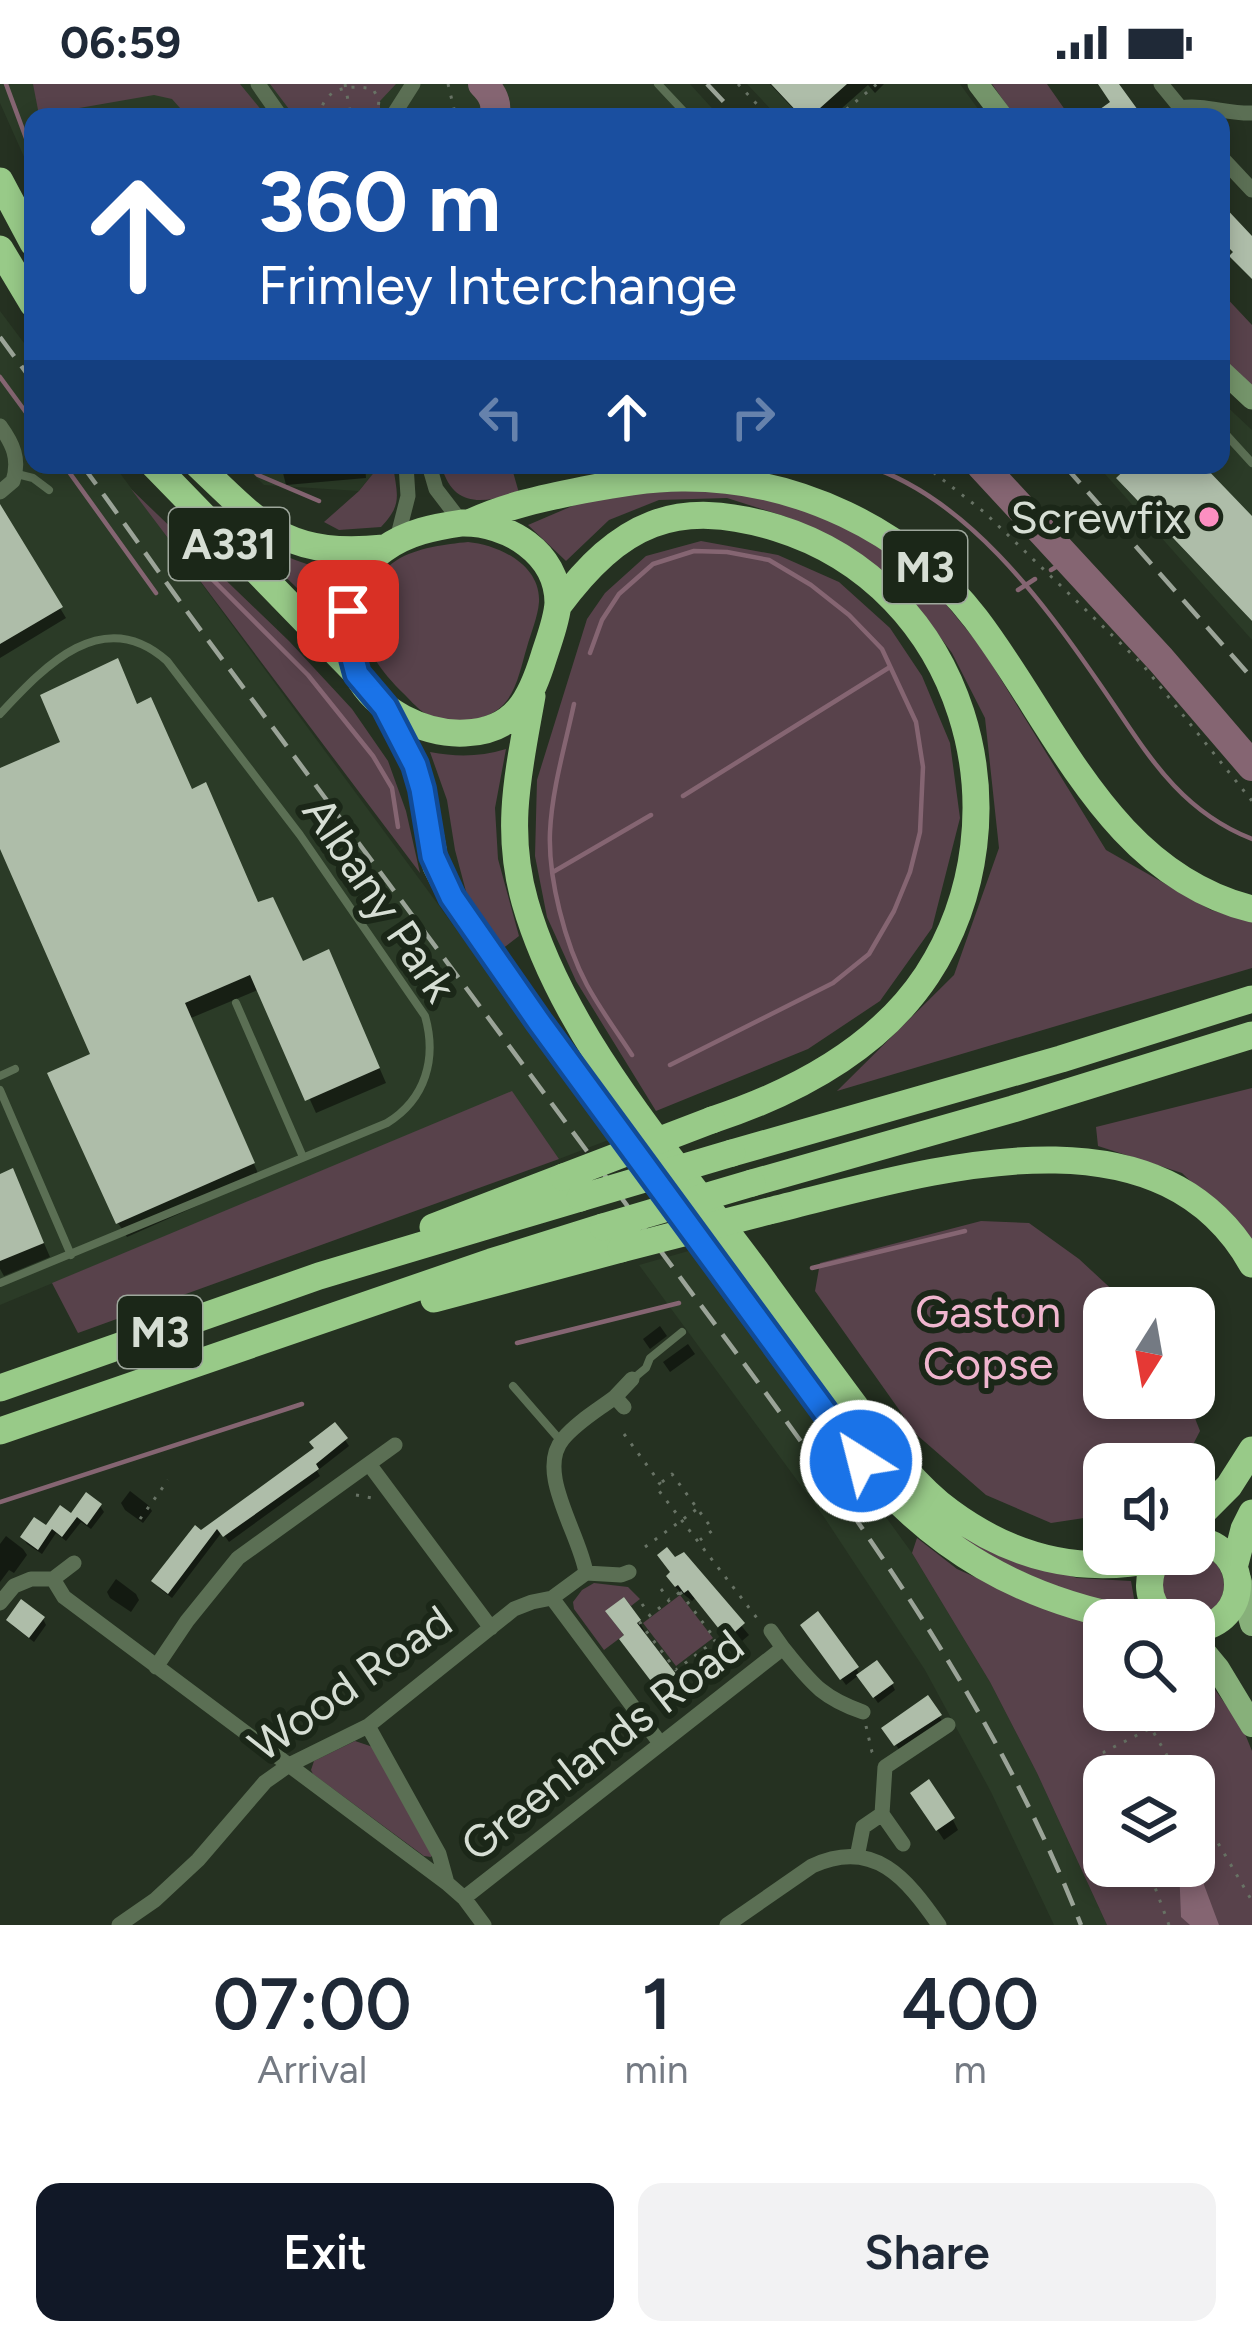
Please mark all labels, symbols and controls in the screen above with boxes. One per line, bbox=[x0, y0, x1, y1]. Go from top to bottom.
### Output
text: 06:59 bbox=[60, 15, 181, 69]
text: 360 m bbox=[258, 151, 501, 252]
icon: ahead bbox=[60, 156, 216, 312]
text: Frimley Interchange bbox=[258, 253, 737, 318]
icon: left bbox=[468, 384, 534, 450]
icon: ahead bbox=[594, 384, 660, 450]
icon: right bbox=[720, 384, 786, 450]
place label: Screwfix bbox=[1010, 490, 1185, 544]
marker: Screwfix bbox=[1196, 504, 1222, 530]
road number: A331 bbox=[169, 508, 289, 580]
road number: M3 bbox=[883, 531, 967, 603]
pin bbox=[297, 560, 399, 662]
icon: arrive bbox=[315, 578, 381, 644]
street label: Albany Park bbox=[292, 787, 468, 1012]
park label: Gaston Copse bbox=[915, 1284, 1061, 1390]
north arrow bbox=[1083, 1287, 1215, 1419]
map controls bbox=[1083, 1287, 1215, 1887]
road number: M3 bbox=[118, 1296, 202, 1368]
position arrow bbox=[798, 1398, 924, 1524]
button: sound bbox=[1083, 1443, 1215, 1575]
street label: Wood Road bbox=[238, 1594, 462, 1772]
button: search bbox=[1083, 1599, 1215, 1731]
street label: Greenlands Road bbox=[450, 1618, 754, 1872]
button: layers bbox=[1083, 1755, 1215, 1887]
text: 07:00 bbox=[213, 1961, 412, 2047]
text: 1 bbox=[641, 1961, 672, 2047]
text: 400 bbox=[901, 1961, 1039, 2047]
text: Arrival bbox=[257, 2046, 367, 2093]
text: min bbox=[624, 2046, 688, 2093]
text: m bbox=[954, 2046, 987, 2093]
button: Exit bbox=[36, 2183, 614, 2321]
button: Share bbox=[638, 2183, 1216, 2321]

